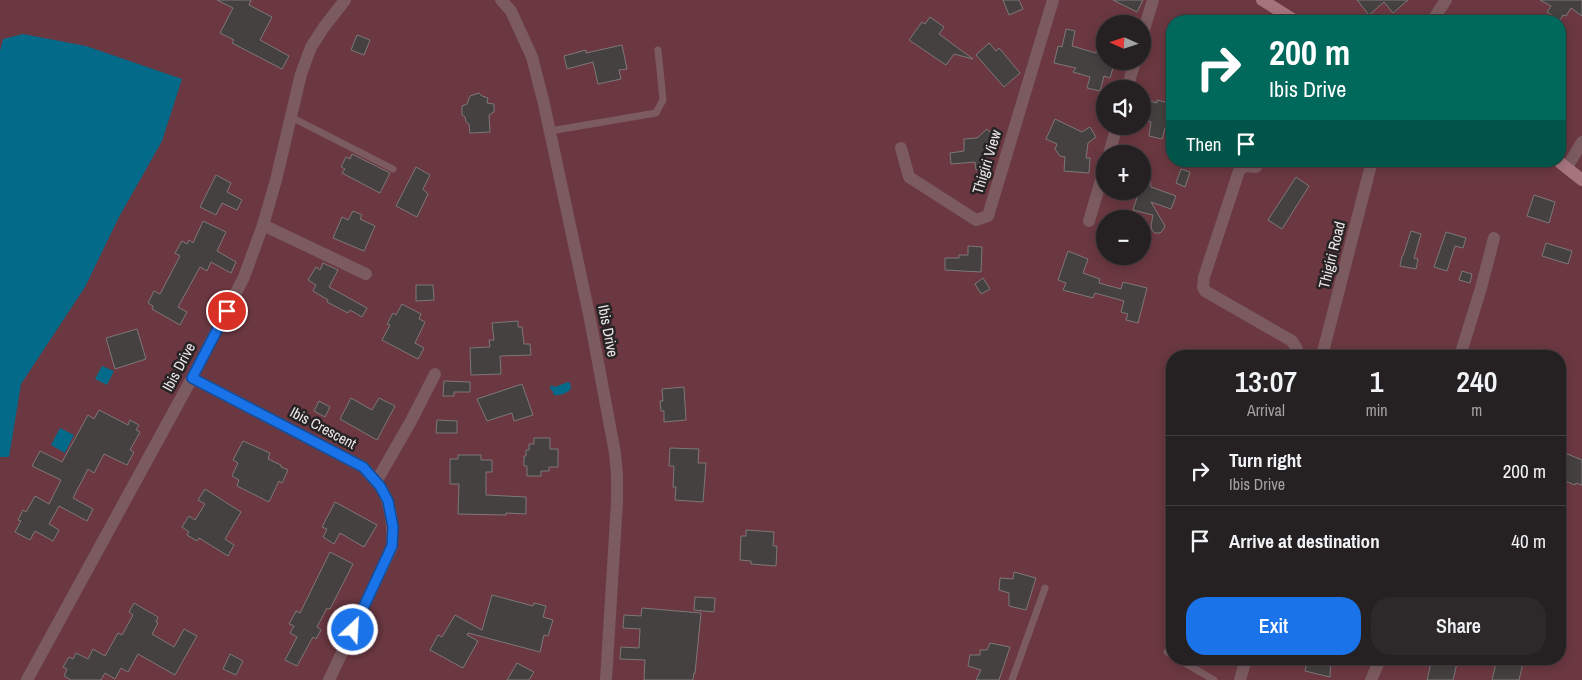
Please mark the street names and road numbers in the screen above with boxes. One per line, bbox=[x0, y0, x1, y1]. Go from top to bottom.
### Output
street label: Thigiri View bbox=[967, 127, 1006, 197]
street label: Thigiri Road bbox=[1313, 219, 1350, 291]
street label: Ibis Drive bbox=[593, 303, 624, 359]
street label: Ibis Drive bbox=[157, 338, 200, 395]
street label: Ibis Crescent bbox=[286, 401, 361, 454]

